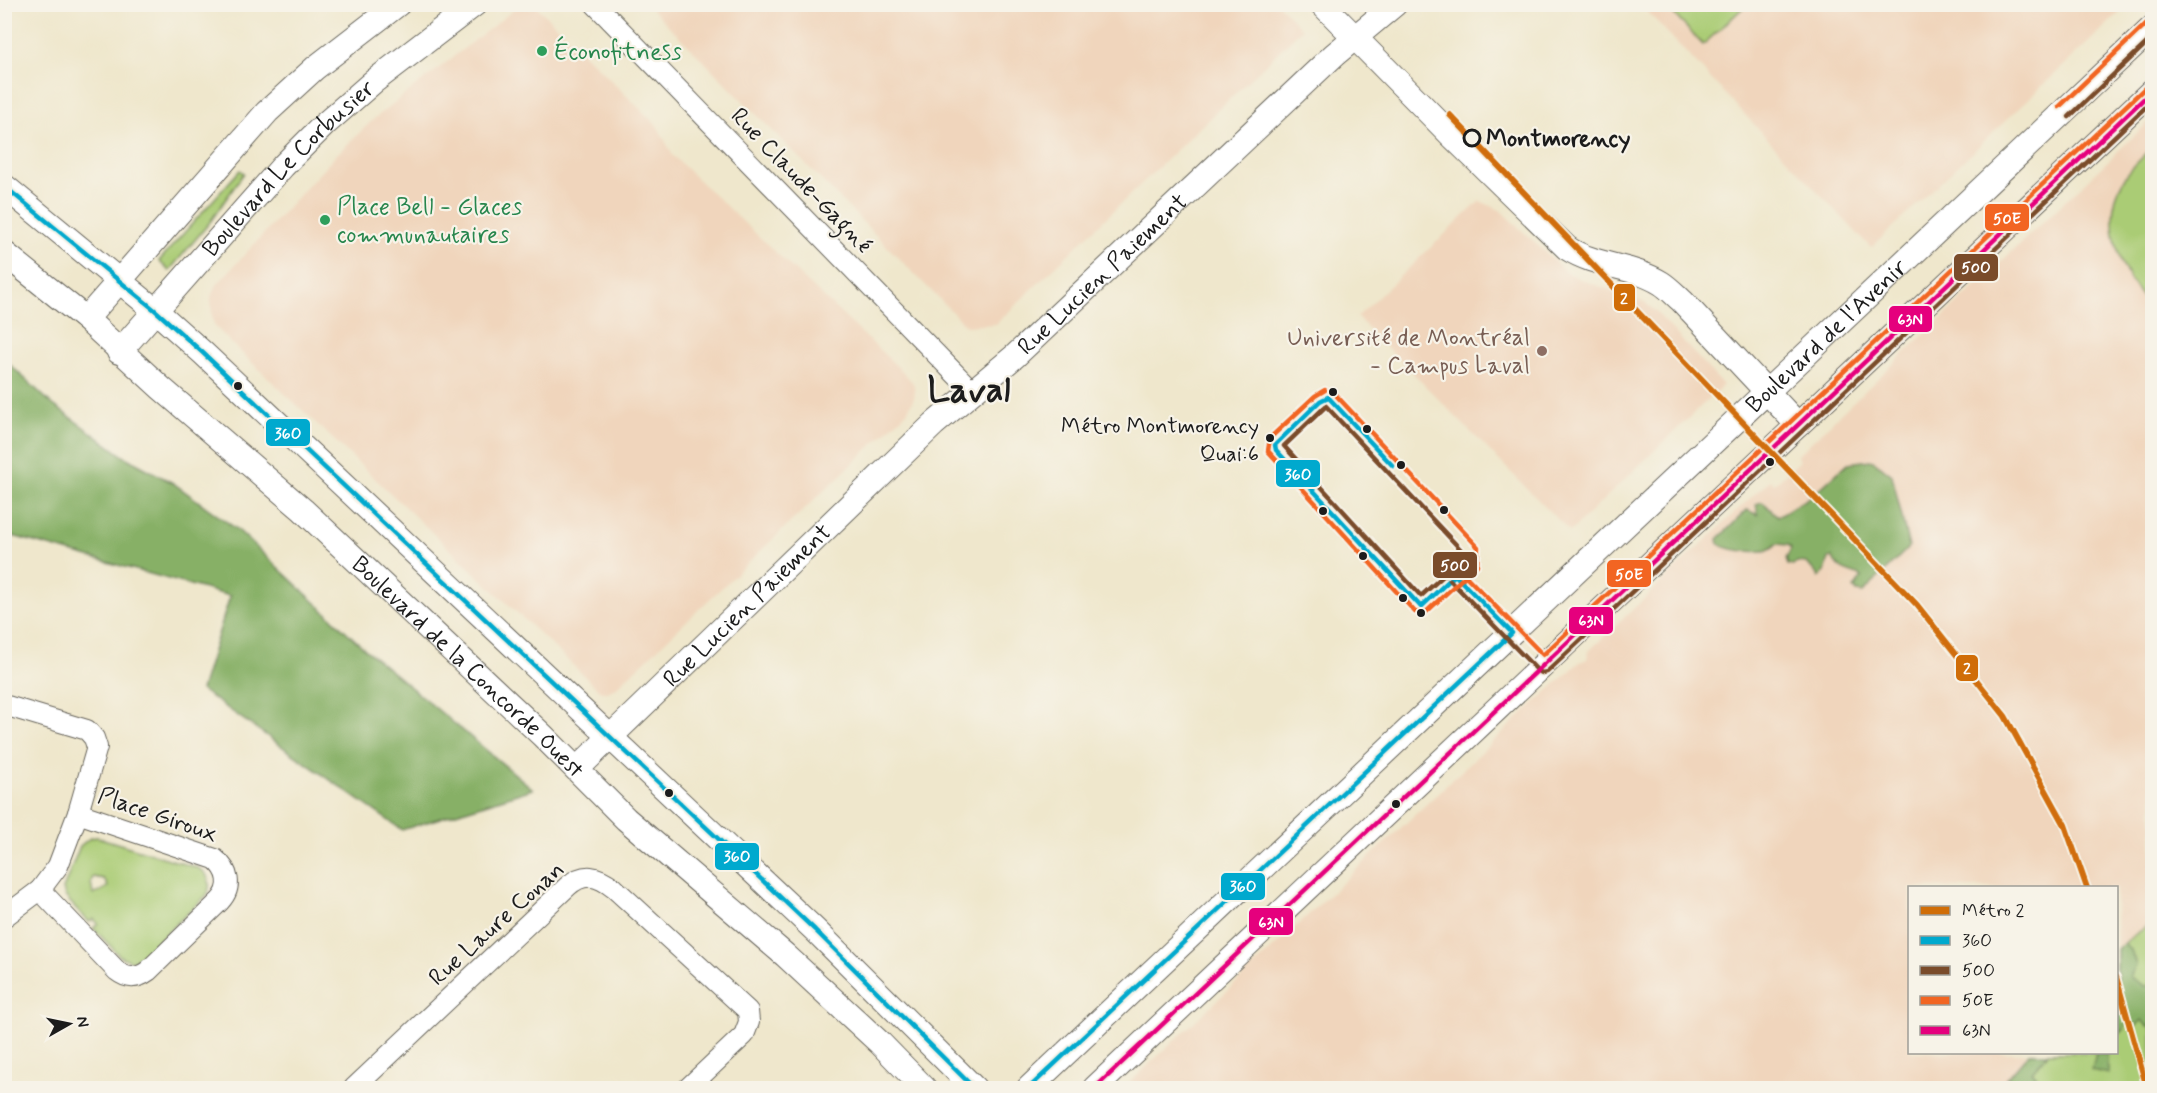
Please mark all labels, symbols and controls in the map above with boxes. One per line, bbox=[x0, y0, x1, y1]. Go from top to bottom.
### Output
place label: Éconofitness bbox=[554, 35, 682, 68]
marker: Éconofitness bbox=[535, 44, 549, 58]
street label: Boulevard Le Corbusier bbox=[196, 74, 382, 264]
street label: Rue Claude-Gagné bbox=[721, 101, 879, 263]
place label: Montmorency bbox=[1486, 124, 1631, 155]
marker: Montmorency bbox=[1463, 129, 1481, 147]
street label: Rue Lucien Paiement bbox=[1011, 187, 1195, 363]
place label: Place Bell - Glaces communautaires bbox=[337, 192, 522, 251]
line badge: 50E bbox=[1984, 203, 2030, 232]
text: 50E bbox=[1993, 209, 2022, 230]
marker: Place Bell - Glaces communautaires bbox=[318, 213, 332, 227]
street label: Boulevard de l'Avenir bbox=[1740, 252, 1915, 421]
line badge: 50O bbox=[1953, 253, 1999, 282]
text: 50O bbox=[1961, 258, 1991, 279]
line badge: 2 bbox=[1613, 283, 1636, 312]
text: 2 bbox=[1620, 289, 1628, 310]
line badge: 63N bbox=[1888, 305, 1933, 333]
text: 63N bbox=[1897, 310, 1923, 331]
place label: Université de Montréal - Campus Laval bbox=[1287, 323, 1530, 382]
marker: Université de Montréal - Campus Laval bbox=[1535, 344, 1549, 358]
district label: Laval bbox=[927, 368, 1011, 415]
unlabelled marker bbox=[232, 380, 244, 392]
unlabelled marker bbox=[1327, 386, 1339, 398]
place label: Métro Montmorency Quai:6 bbox=[1061, 413, 1259, 469]
line badge: 36O bbox=[265, 418, 311, 447]
unlabelled marker bbox=[1361, 423, 1373, 435]
text: 36O bbox=[275, 424, 302, 445]
marker: Métro Montmorency Quai:6 bbox=[1264, 432, 1276, 444]
unlabelled marker bbox=[1764, 456, 1776, 468]
line badge: 36O bbox=[1275, 459, 1321, 488]
unlabelled marker bbox=[1395, 459, 1407, 471]
text: 36O bbox=[1285, 465, 1312, 486]
unlabelled marker bbox=[1438, 504, 1450, 516]
unlabelled marker bbox=[1317, 505, 1329, 517]
street label: Rue Lucien Paiement bbox=[657, 518, 839, 695]
street label: Boulevard de la Concorde Ouest bbox=[344, 550, 591, 786]
unlabelled marker bbox=[1357, 550, 1369, 562]
line badge: 50O bbox=[1432, 551, 1478, 579]
text: 50O bbox=[1440, 556, 1470, 577]
line badge: 50E bbox=[1606, 559, 1652, 588]
text: 50E bbox=[1615, 565, 1644, 586]
unlabelled marker bbox=[1397, 592, 1409, 604]
line badge: 63N bbox=[1568, 606, 1614, 635]
unlabelled marker bbox=[1415, 607, 1427, 619]
text: 63N bbox=[1578, 611, 1604, 632]
line badge: 2 bbox=[1955, 654, 1979, 682]
text: 2 bbox=[1963, 659, 1971, 680]
street label: Place Giroux bbox=[94, 781, 222, 850]
unlabelled marker bbox=[663, 787, 675, 799]
unlabelled marker bbox=[1390, 798, 1402, 810]
line badge: 36O bbox=[714, 842, 760, 871]
text: 36O bbox=[724, 847, 751, 868]
street label: Rue Laure Conan bbox=[422, 855, 572, 993]
line badge: 36O bbox=[1220, 872, 1266, 901]
text: 36O bbox=[1230, 877, 1257, 898]
legend bbox=[1908, 886, 2118, 1054]
text: Métro 2 bbox=[1962, 899, 2025, 923]
line badge: 63N bbox=[1248, 907, 1294, 936]
text: 63N bbox=[1258, 913, 1284, 934]
text: 36O bbox=[1962, 929, 1992, 953]
text: 50O bbox=[1962, 959, 1995, 983]
text: 50E bbox=[1962, 989, 1994, 1013]
north arrow bbox=[39, 994, 99, 1054]
text: N bbox=[71, 1015, 94, 1029]
text: 63N bbox=[1962, 1019, 1991, 1043]

